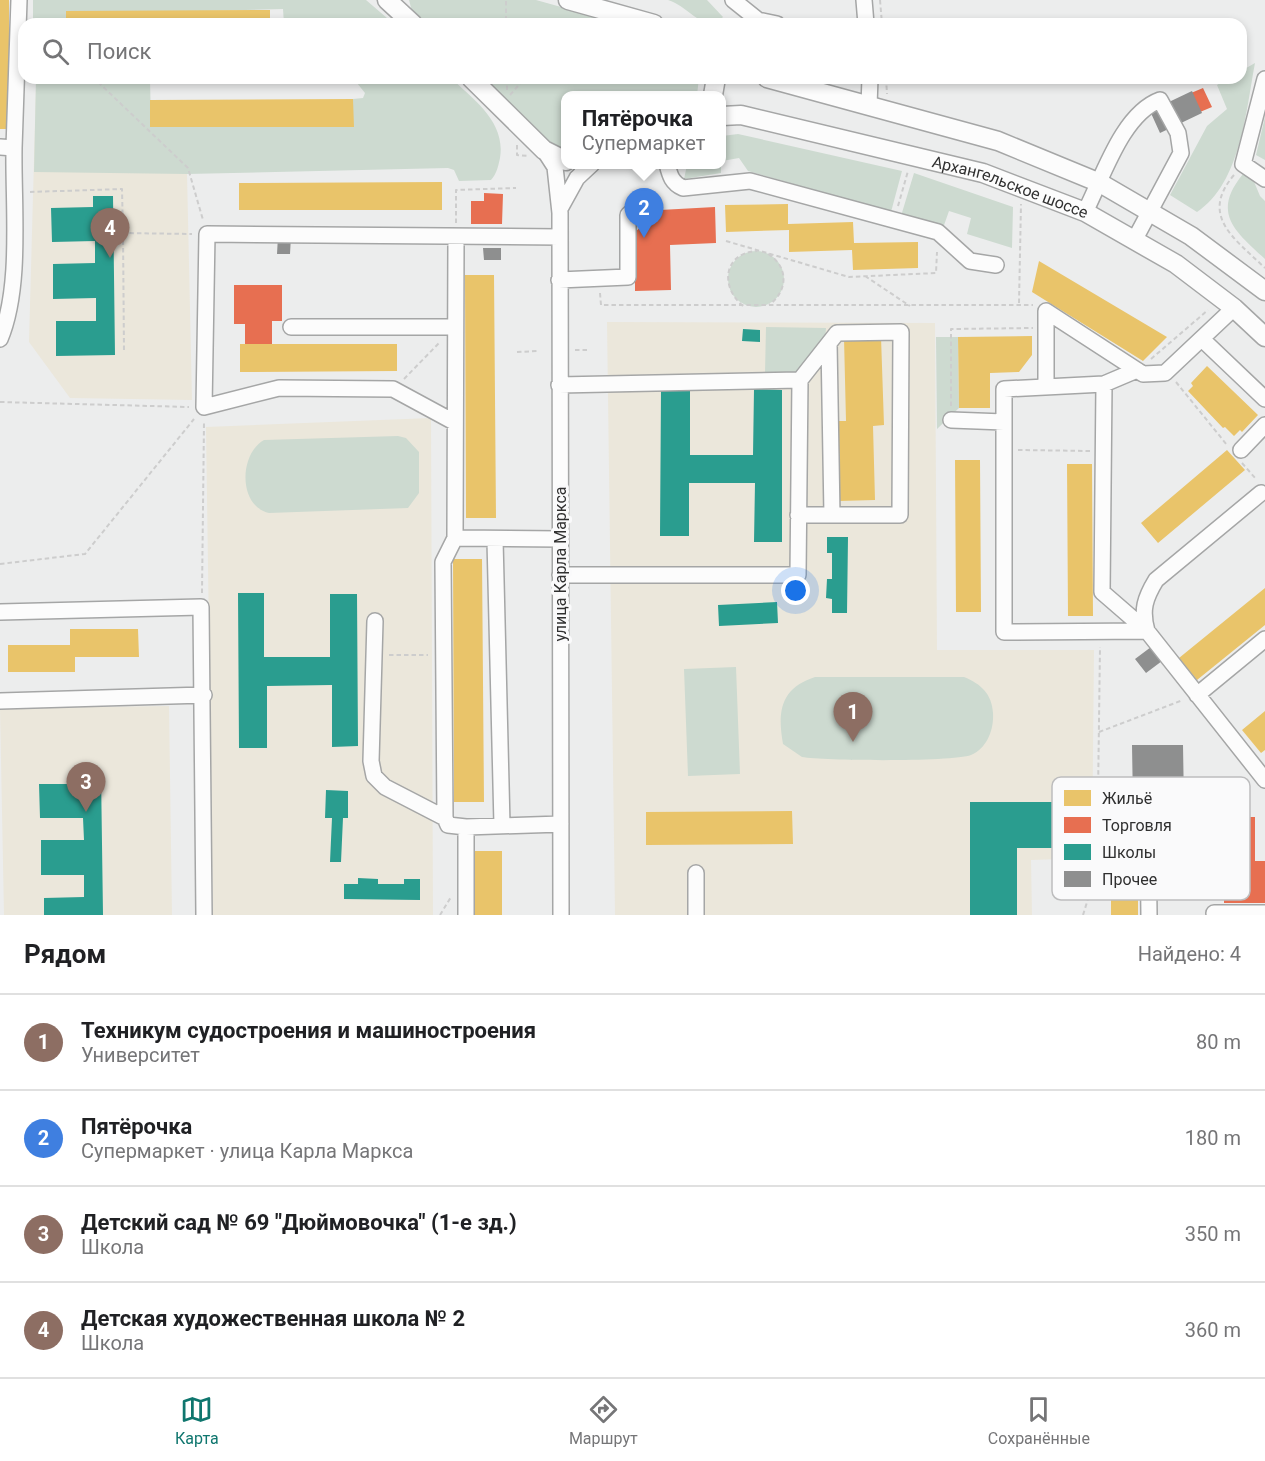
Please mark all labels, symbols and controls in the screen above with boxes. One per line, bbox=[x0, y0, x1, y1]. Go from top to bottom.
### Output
search box bbox=[18, 18, 1247, 84]
icon: search bbox=[39, 35, 72, 68]
text: Поиск bbox=[87, 39, 151, 64]
popup bbox=[561, 91, 726, 169]
text: Пятёрочка bbox=[582, 106, 693, 131]
text: Супермаркет bbox=[582, 131, 705, 155]
street label: Архангельское шоссе bbox=[930, 152, 1091, 222]
pin: 2 bbox=[624, 188, 664, 238]
pin: 4 bbox=[90, 208, 130, 258]
street label: улица Карла Маркса bbox=[551, 487, 570, 641]
your location bbox=[781, 576, 810, 605]
pin: 1 bbox=[834, 692, 872, 742]
pin: 3 bbox=[66, 762, 106, 812]
legend bbox=[1052, 777, 1250, 900]
text: Жильё bbox=[1102, 789, 1152, 808]
text: Торговля bbox=[1102, 816, 1172, 835]
text: Школы bbox=[1102, 843, 1156, 862]
text: Прочее bbox=[1102, 870, 1157, 889]
text: Рядом bbox=[24, 939, 106, 969]
text: Найдено: 4 bbox=[1138, 942, 1241, 966]
text: Техникум судостроения и машиностроения bbox=[81, 1018, 536, 1043]
text: 1 bbox=[38, 1030, 49, 1054]
text: 80 m bbox=[1196, 1030, 1241, 1054]
text: Университет bbox=[81, 1043, 200, 1067]
text: Пятёрочка bbox=[81, 1114, 192, 1139]
text: 2 bbox=[38, 1126, 49, 1150]
text: 180 m bbox=[1185, 1126, 1241, 1150]
text: Супермаркет · улица Карла Маркса bbox=[81, 1139, 413, 1163]
text: Детский сад № 69 "Дюймовочка" (1-е зд.) bbox=[81, 1210, 517, 1235]
text: 3 bbox=[38, 1222, 49, 1246]
text: 350 m bbox=[1185, 1222, 1241, 1246]
text: Школа bbox=[81, 1235, 144, 1259]
text: Детская художественная школа № 2 bbox=[81, 1306, 465, 1331]
text: 4 bbox=[38, 1318, 49, 1342]
text: 360 m bbox=[1185, 1318, 1241, 1342]
text: Школа bbox=[81, 1331, 144, 1355]
tab: Карта bbox=[175, 1393, 219, 1448]
tab: Маршрут bbox=[569, 1393, 638, 1448]
tab: Сохранённые bbox=[988, 1393, 1090, 1448]

